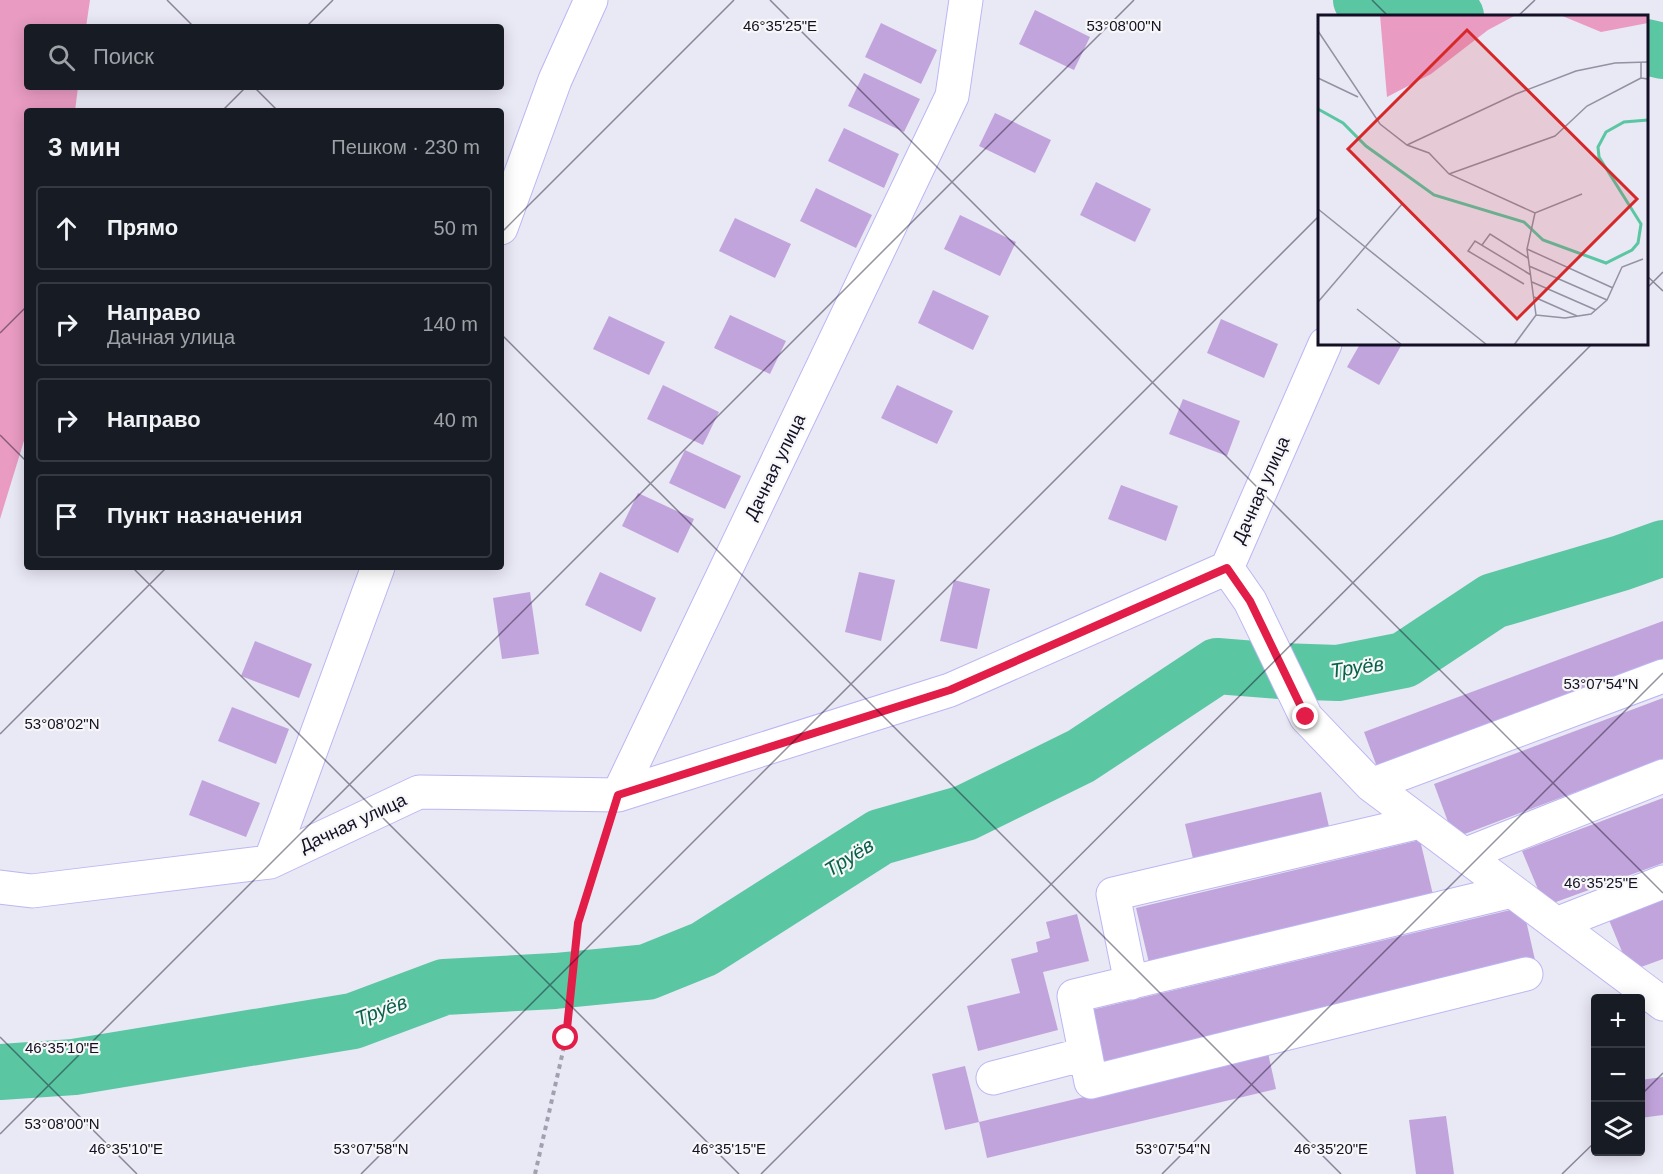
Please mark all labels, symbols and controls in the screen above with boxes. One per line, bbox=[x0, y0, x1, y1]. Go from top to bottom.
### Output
inset map bbox=[1318, 15, 1648, 345]
text: 46°35'25"E bbox=[743, 17, 817, 34]
text: 53°08'00"N bbox=[1086, 17, 1162, 34]
search box bbox=[24, 24, 504, 90]
icon: search bbox=[45, 41, 78, 74]
text: Поиск bbox=[93, 44, 154, 69]
text: 3 мин bbox=[48, 132, 121, 162]
text: Пешком · 230 m bbox=[331, 136, 480, 158]
icon: ahead bbox=[50, 212, 83, 245]
text: Прямо bbox=[107, 215, 178, 240]
text: 50 m bbox=[434, 217, 478, 239]
text: Направо bbox=[107, 300, 201, 325]
icon: right bbox=[50, 308, 83, 341]
text: 140 m bbox=[422, 313, 478, 335]
text: Дачная улица bbox=[107, 326, 235, 348]
icon: right bbox=[50, 404, 83, 437]
text: Направо bbox=[107, 407, 201, 432]
text: 40 m bbox=[434, 409, 478, 431]
street label: Дачная улица bbox=[741, 410, 810, 523]
street label: Дачная улица bbox=[1228, 432, 1294, 547]
icon: arrive bbox=[50, 500, 83, 533]
text: Пункт назначения bbox=[107, 503, 303, 528]
water label: Труёв bbox=[1329, 652, 1385, 682]
text: 53°07'54"N bbox=[1563, 675, 1639, 692]
route end bbox=[1292, 703, 1318, 729]
text: 53°08'02"N bbox=[24, 715, 100, 732]
street label: Дачная улица bbox=[296, 789, 410, 856]
water label: Труёв bbox=[820, 833, 878, 881]
text: 46°35'25"E bbox=[1564, 874, 1638, 891]
water label: Труёв bbox=[352, 991, 410, 1029]
map controls bbox=[1591, 994, 1645, 1156]
button: + bbox=[1591, 994, 1645, 1048]
route start bbox=[552, 1024, 578, 1050]
text: 46°35'10"E bbox=[25, 1039, 99, 1056]
button: − bbox=[1591, 1048, 1645, 1102]
button: layers bbox=[1591, 1102, 1645, 1156]
text: 53°08'00"N bbox=[24, 1115, 100, 1132]
text: 46°35'10"E bbox=[89, 1140, 163, 1157]
text: 53°07'58"N bbox=[333, 1140, 409, 1157]
text: 46°35'15"E bbox=[692, 1140, 766, 1157]
text: 53°07'54"N bbox=[1135, 1140, 1211, 1157]
text: 46°35'20"E bbox=[1294, 1140, 1368, 1157]

